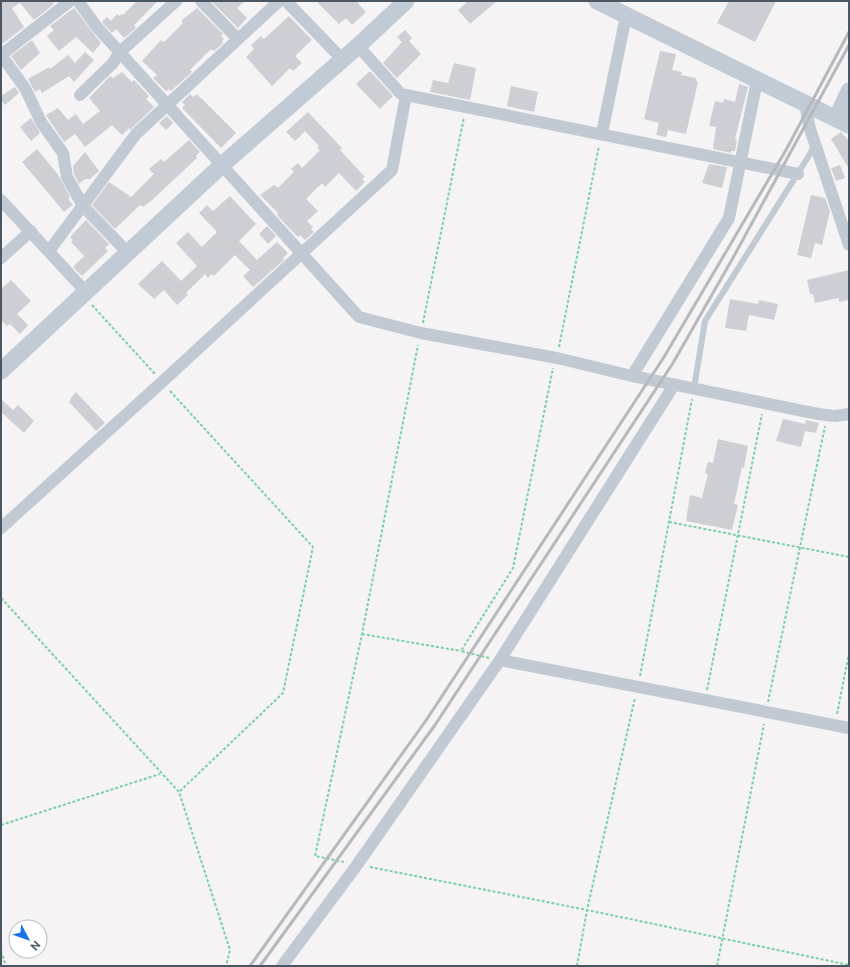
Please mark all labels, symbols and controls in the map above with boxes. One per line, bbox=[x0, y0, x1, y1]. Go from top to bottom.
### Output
north arrow bbox=[8, 919, 48, 959]
text: N bbox=[28, 938, 43, 953]

